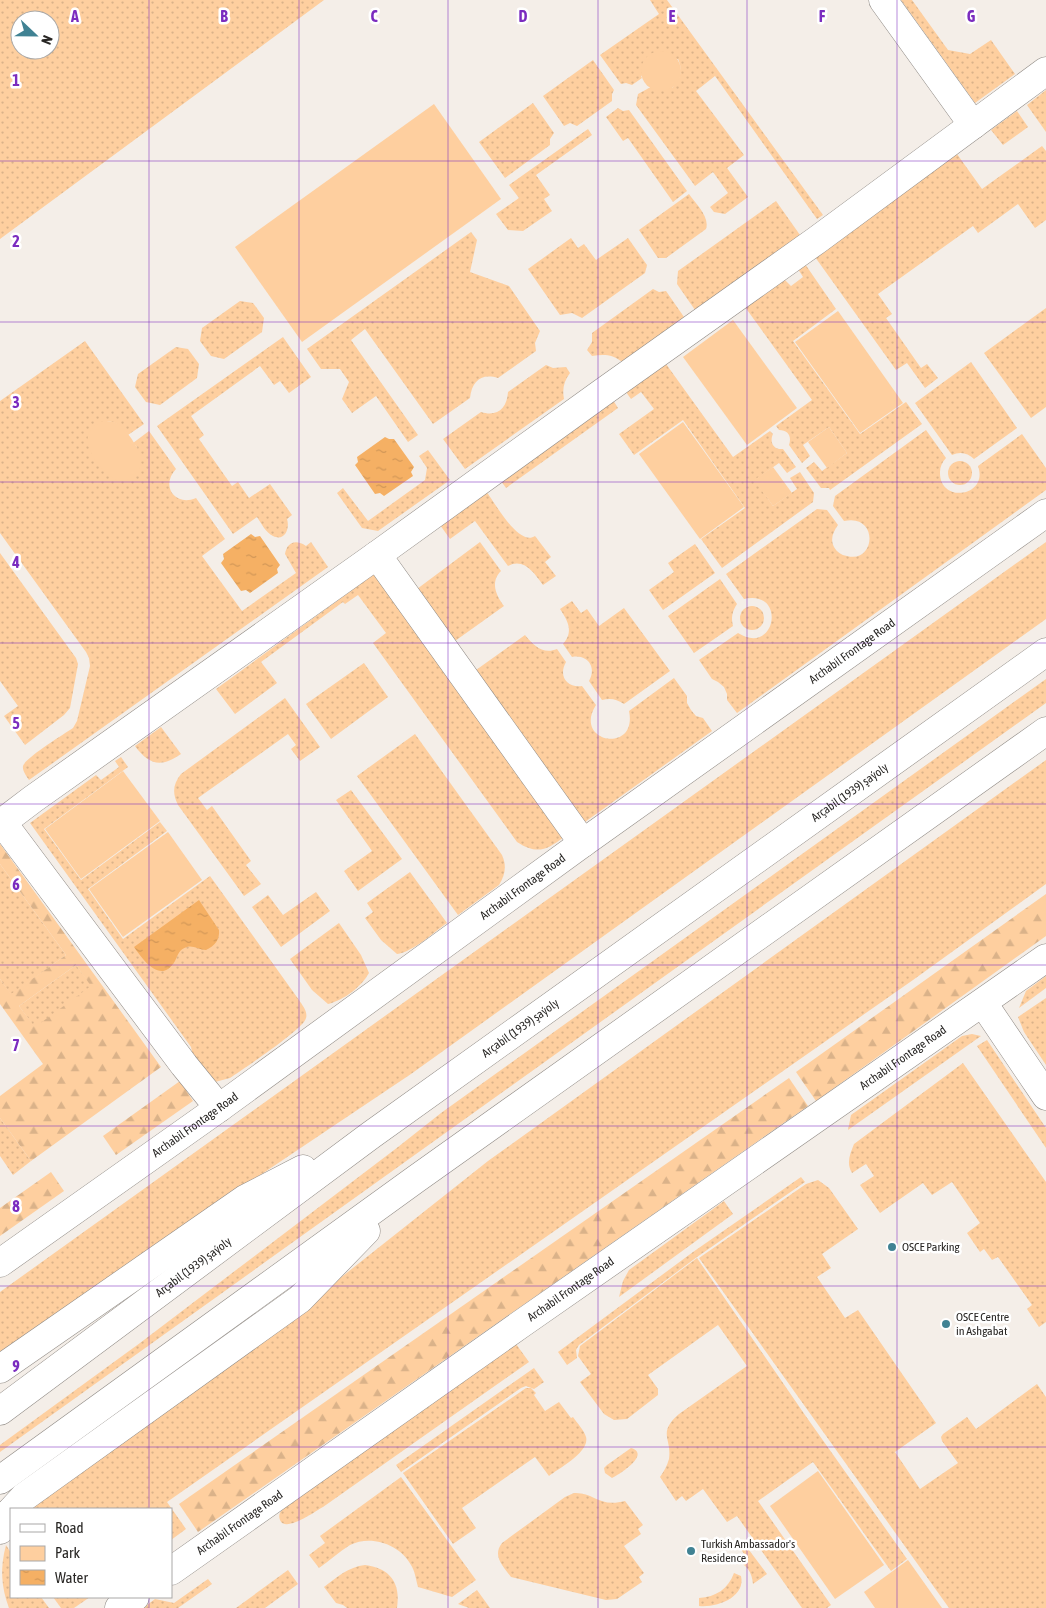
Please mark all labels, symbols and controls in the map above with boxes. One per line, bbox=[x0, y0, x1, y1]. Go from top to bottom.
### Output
text: A bbox=[70, 7, 79, 25]
text: B bbox=[220, 7, 228, 25]
text: C bbox=[370, 7, 378, 25]
text: D bbox=[519, 7, 528, 25]
text: E bbox=[669, 7, 676, 25]
text: F bbox=[819, 7, 826, 25]
text: G bbox=[967, 7, 976, 25]
north arrow bbox=[10, 10, 60, 60]
text: N bbox=[38, 33, 56, 47]
text: 1 bbox=[12, 71, 20, 89]
text: 2 bbox=[12, 232, 20, 250]
text: 3 bbox=[12, 393, 20, 411]
text: 4 bbox=[11, 553, 20, 571]
street label: Archabil Frontage Road bbox=[806, 616, 898, 687]
text: 5 bbox=[12, 714, 20, 732]
street label: Arçabil (1939) şaýoly bbox=[809, 760, 891, 825]
street label: Archabil Frontage Road bbox=[477, 851, 568, 923]
text: 6 bbox=[12, 875, 20, 893]
street label: Arçabil (1939) şaýoly bbox=[479, 996, 561, 1060]
street label: Archabil Frontage Road bbox=[857, 1023, 949, 1093]
text: 7 bbox=[12, 1036, 20, 1054]
street label: Archabil Frontage Road bbox=[149, 1089, 241, 1160]
text: 8 bbox=[12, 1197, 20, 1215]
street label: Arçabil (1939) şaýoly bbox=[153, 1234, 234, 1300]
place label: OSCE Parking bbox=[902, 1240, 960, 1254]
marker: OSCE Parking bbox=[886, 1241, 898, 1253]
street label: Archabil Frontage Road bbox=[525, 1254, 617, 1324]
place label: OSCE Centre in Ashgabat bbox=[956, 1310, 1009, 1338]
marker: OSCE Centre in Ashgabat bbox=[940, 1318, 952, 1330]
text: 9 bbox=[12, 1357, 20, 1375]
street label: Archabil Frontage Road bbox=[194, 1487, 285, 1558]
legend bbox=[10, 1508, 172, 1598]
text: Road bbox=[55, 1519, 84, 1536]
place label: Turkish Ambassador's Residence bbox=[701, 1537, 795, 1565]
text: Park bbox=[55, 1544, 80, 1561]
marker: Turkish Ambassador's Residence bbox=[685, 1545, 697, 1557]
text: Water bbox=[55, 1569, 88, 1586]

